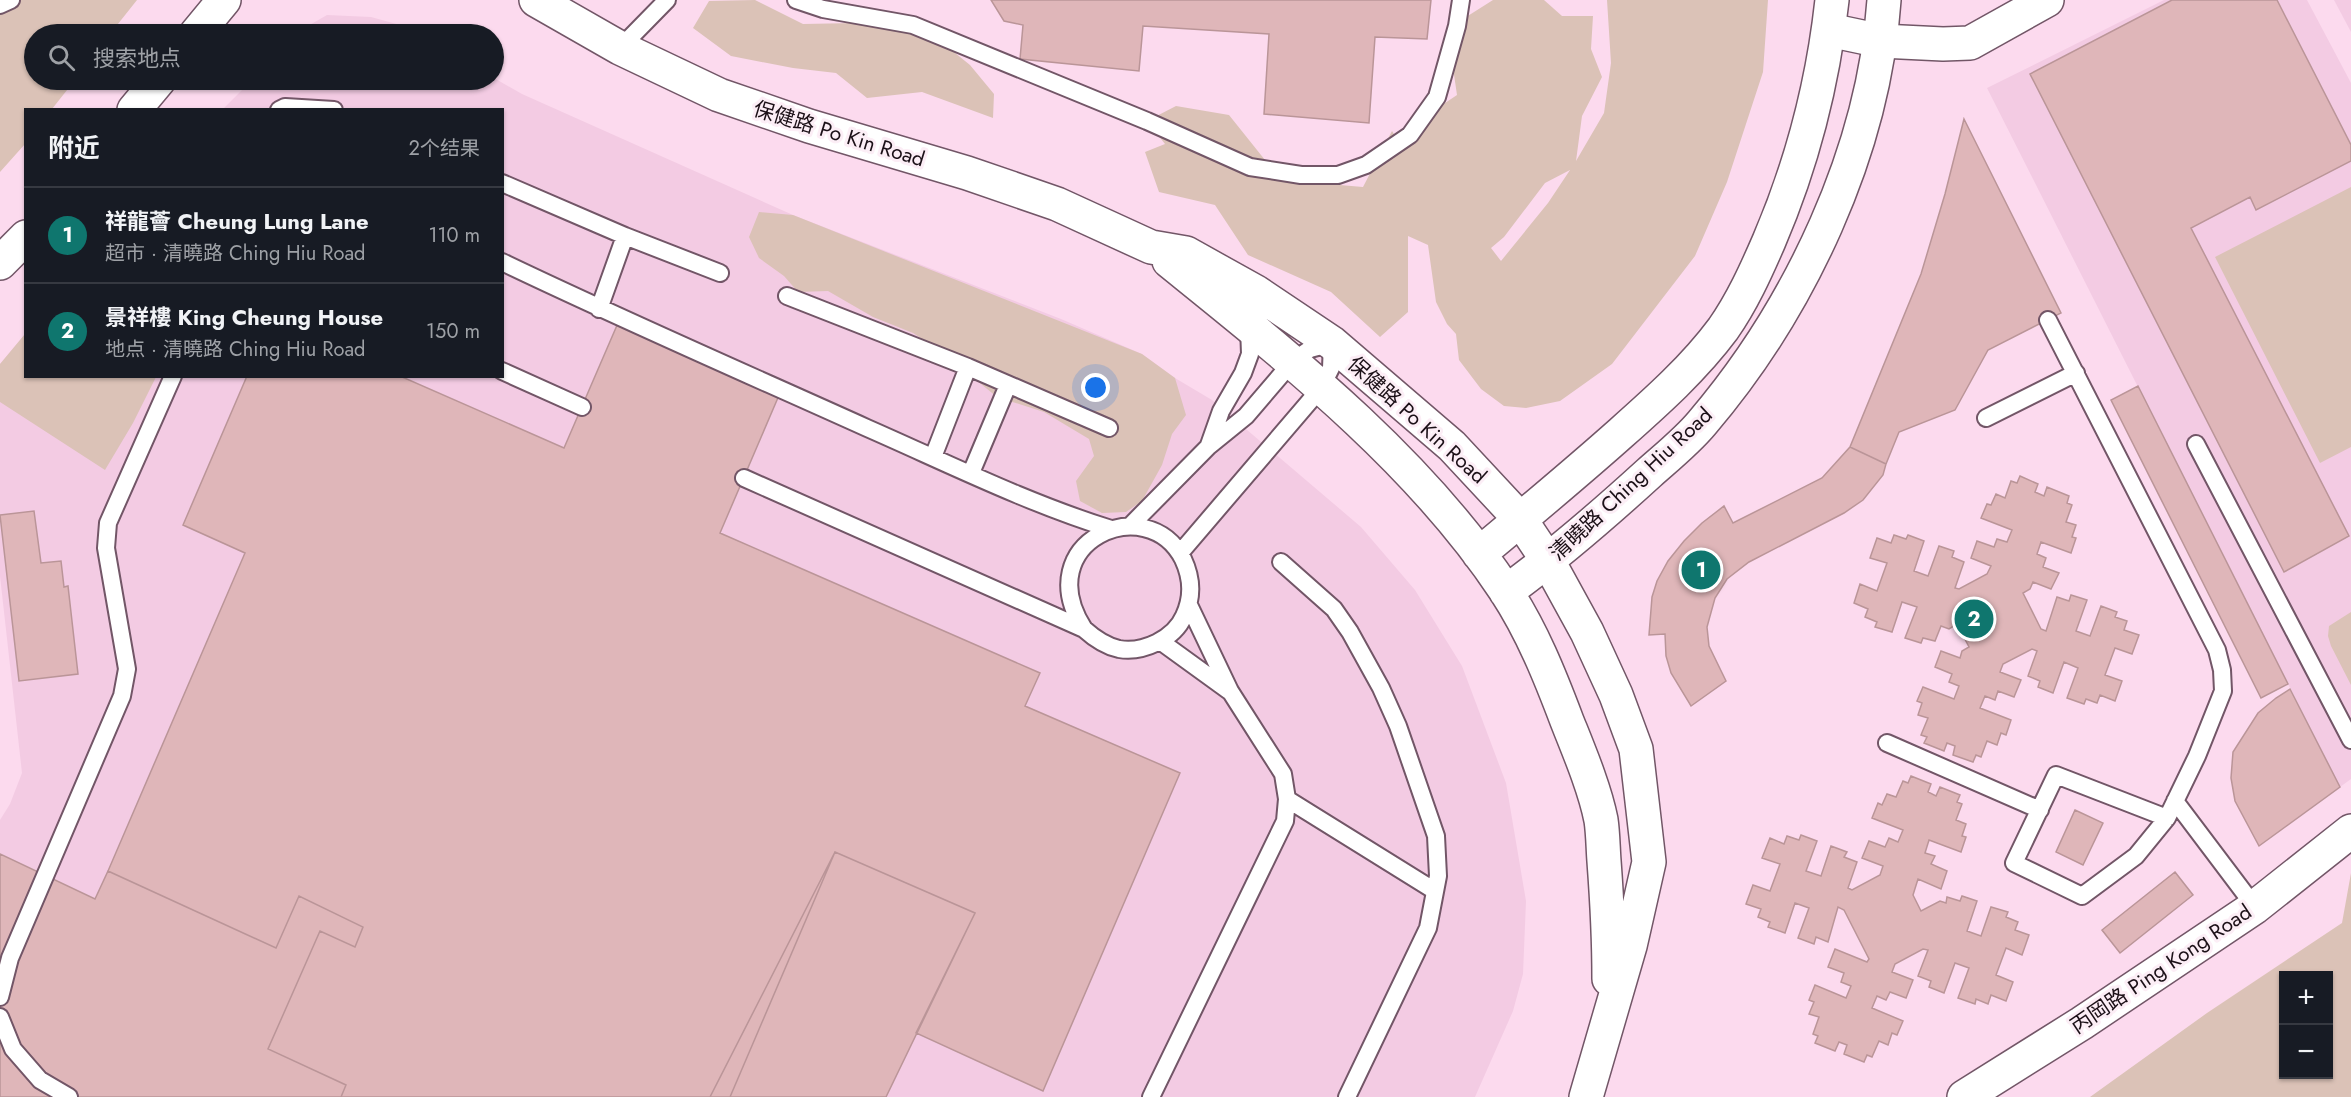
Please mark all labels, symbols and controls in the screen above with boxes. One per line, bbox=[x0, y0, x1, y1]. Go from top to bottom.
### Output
search box bbox=[24, 24, 504, 90]
icon: search bbox=[45, 41, 78, 74]
text: 搜索地点 bbox=[93, 42, 181, 74]
street label: 保健路 Po Kin Road bbox=[750, 94, 928, 174]
text: 附近 bbox=[48, 129, 100, 167]
text: 2个结果 bbox=[409, 134, 480, 163]
text: 祥龍薈 Cheung Lung Lane bbox=[105, 205, 369, 237]
text: 1 bbox=[62, 221, 73, 250]
text: 110 m bbox=[428, 221, 480, 250]
text: 超市 · 清曉路 Ching Hiu Road bbox=[105, 239, 365, 268]
text: 景祥樓 King Cheung House bbox=[105, 301, 383, 333]
text: 2 bbox=[61, 317, 74, 346]
text: 150 m bbox=[426, 317, 480, 346]
text: 地点 · 清曉路 Ching Hiu Road bbox=[105, 335, 365, 364]
street label: 保健路 Po Kin Road bbox=[1341, 349, 1493, 491]
your location bbox=[1081, 373, 1110, 402]
street label: 清曉路 Ching Hiu Road bbox=[1543, 401, 1719, 567]
pin: 1 bbox=[1682, 548, 1720, 592]
pin: 2 bbox=[1954, 596, 1994, 642]
street label: 丙岡路 Ping Kong Road bbox=[2064, 897, 2258, 1041]
map controls bbox=[2279, 971, 2333, 1079]
button: + bbox=[2279, 971, 2333, 1025]
button: − bbox=[2279, 1025, 2333, 1079]

